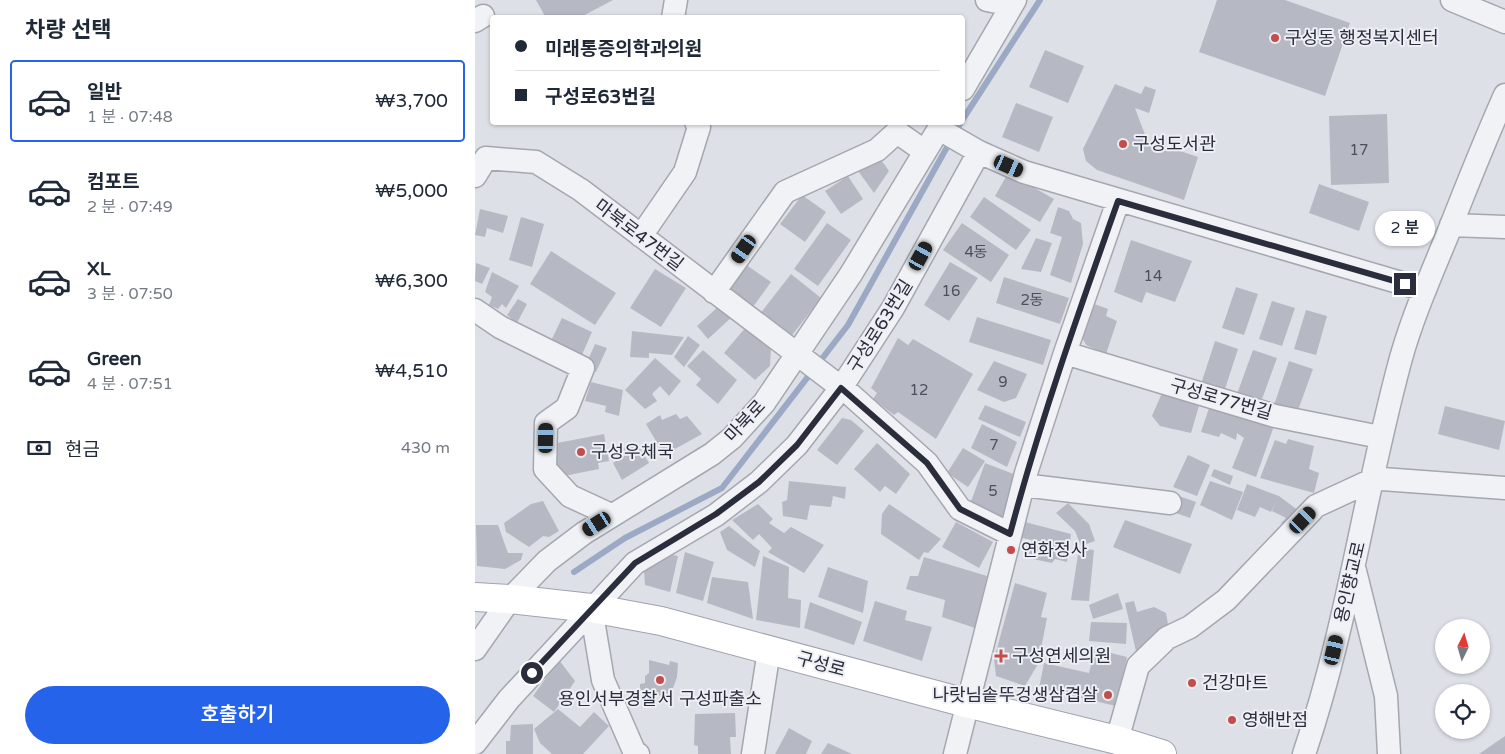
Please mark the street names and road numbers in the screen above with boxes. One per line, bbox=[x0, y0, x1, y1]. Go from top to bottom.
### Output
street label: 마북로47번길 bbox=[590, 194, 688, 276]
street label: 구성로63번길 bbox=[843, 275, 917, 377]
street label: 구성로77번길 bbox=[1167, 374, 1275, 424]
street label: 마북로 bbox=[720, 395, 770, 447]
street label: 용인향교로 bbox=[1330, 539, 1370, 625]
street label: 구성로 bbox=[794, 647, 848, 681]

